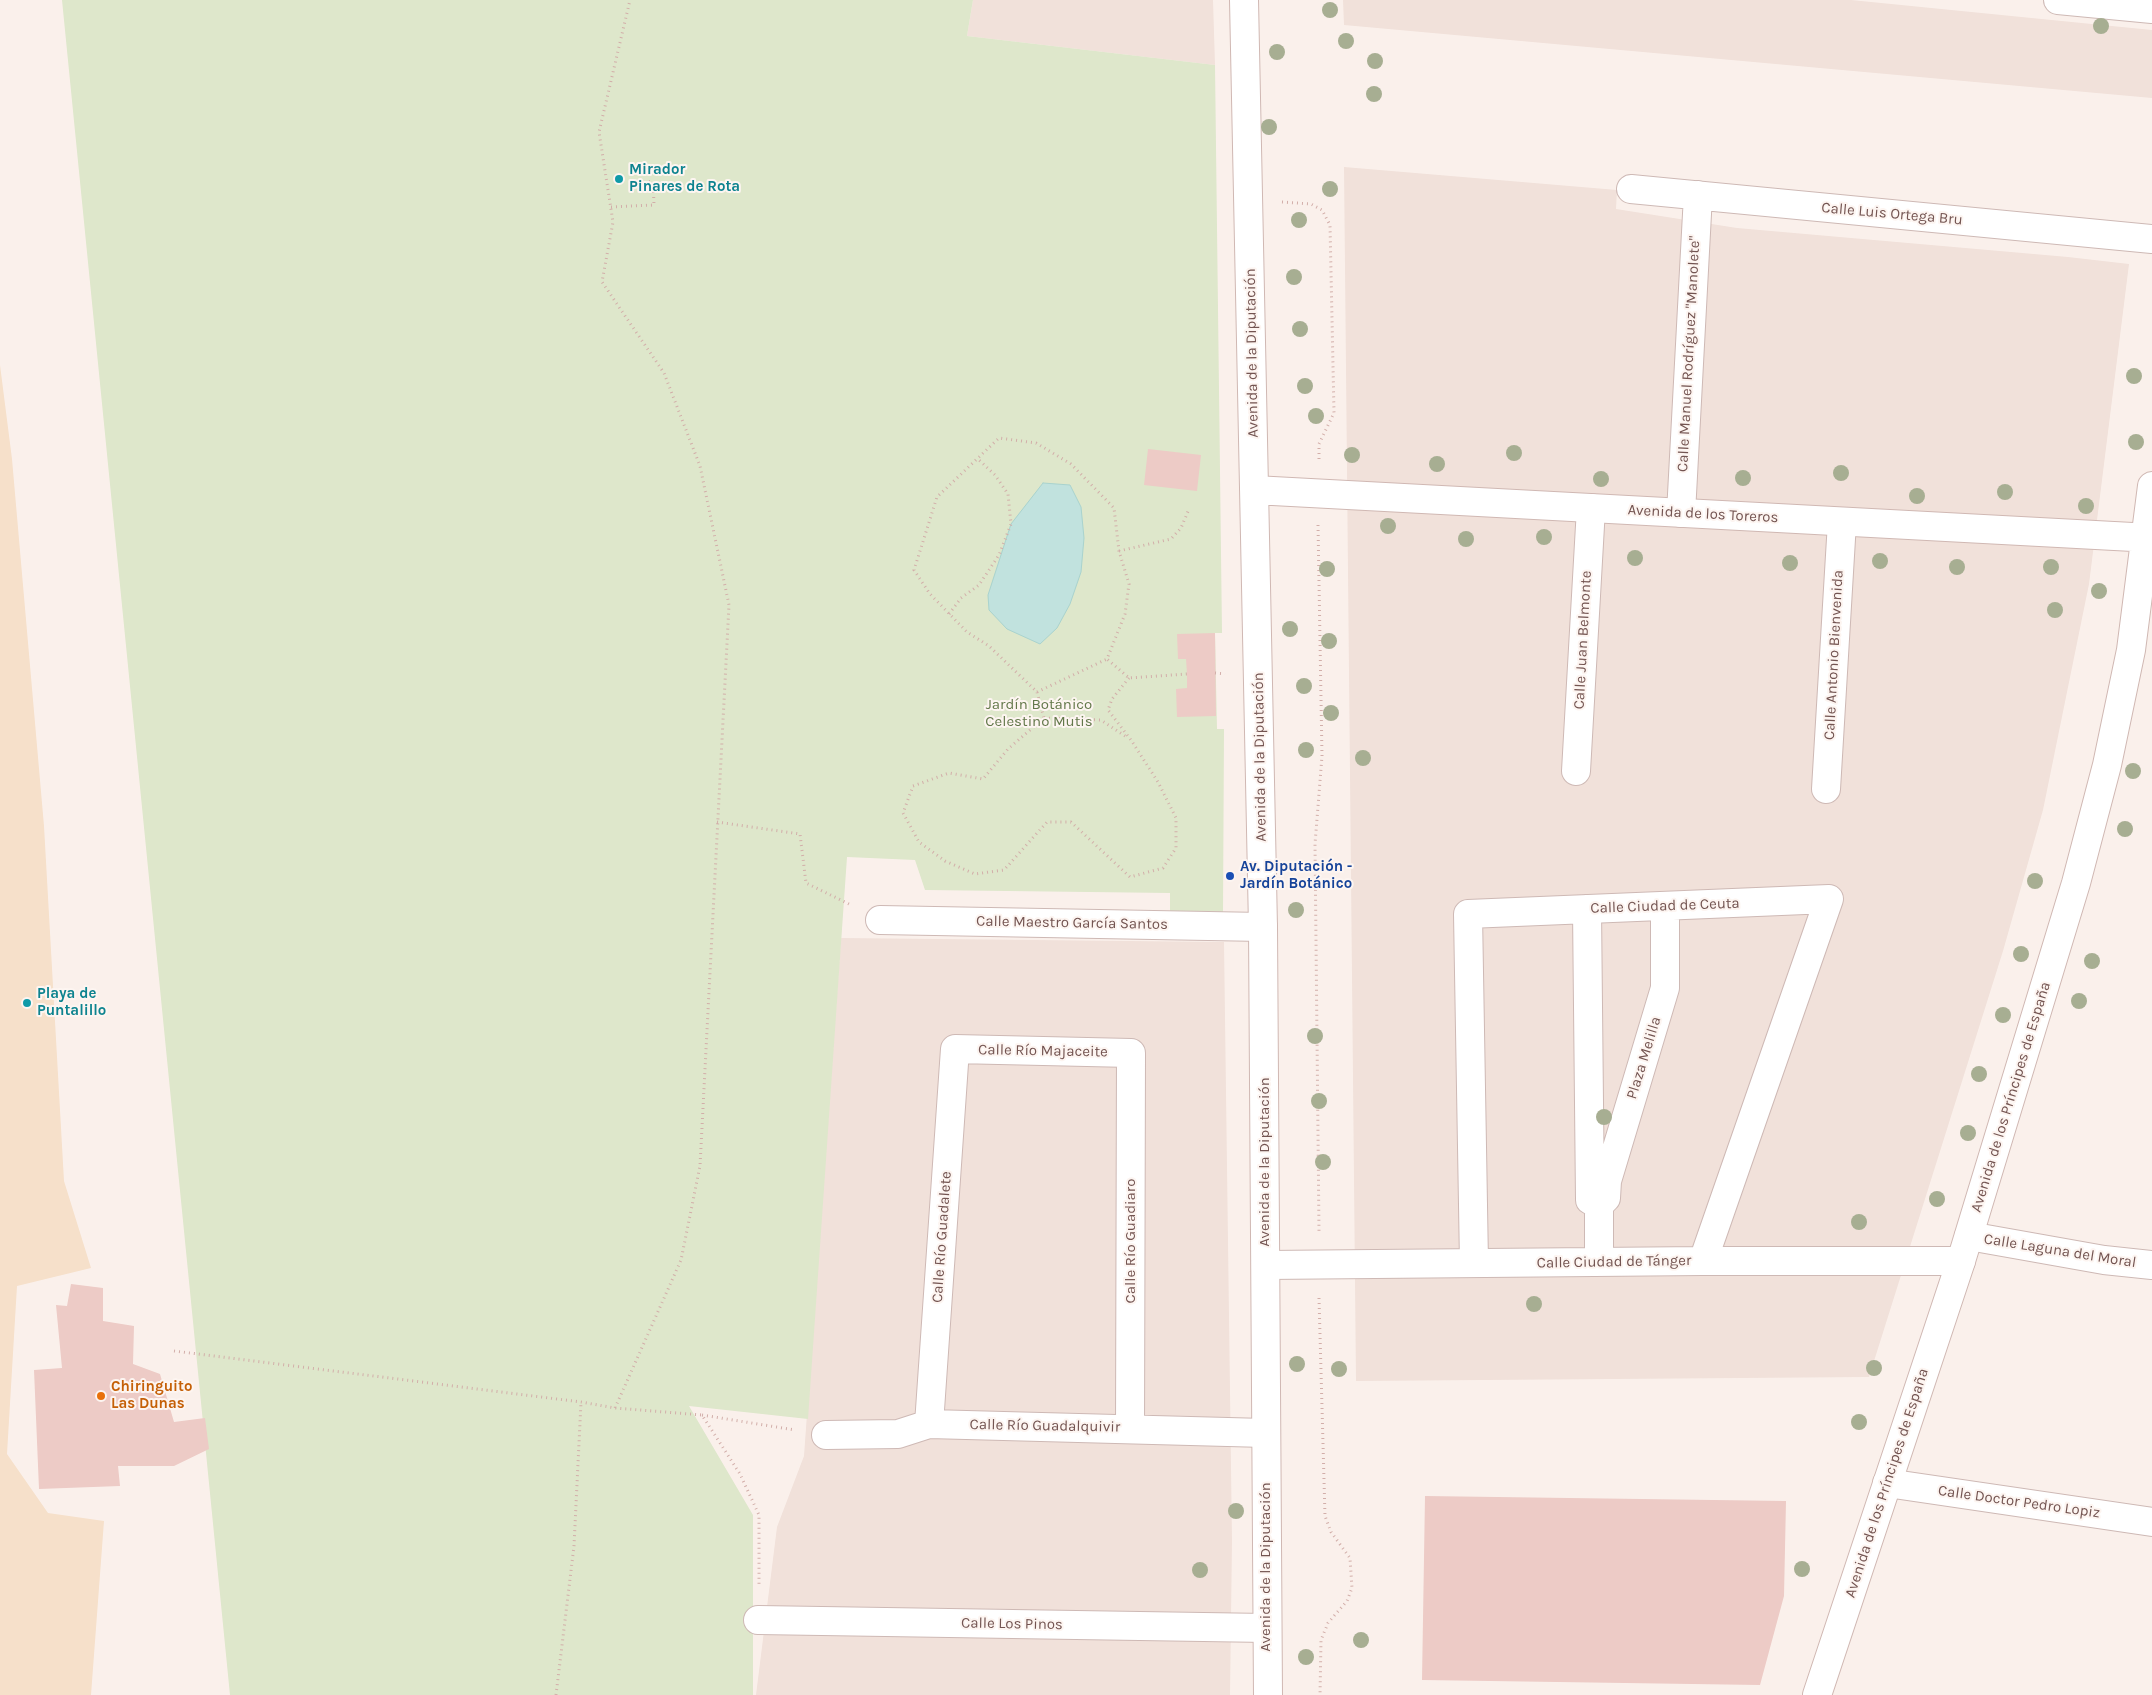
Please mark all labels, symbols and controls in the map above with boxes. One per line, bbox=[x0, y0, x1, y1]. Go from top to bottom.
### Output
place label: Mirador Pinares de Rota bbox=[629, 161, 740, 196]
marker: Mirador Pinares de Rota bbox=[613, 173, 625, 185]
street label: Calle Luis Ortega Bru bbox=[1821, 199, 1963, 229]
street label: Calle Manuel Rodríguez "Manolete" bbox=[1674, 236, 1704, 472]
street label: Avenida de la Diputación bbox=[1242, 268, 1262, 438]
street label: Avenida de los Toreros bbox=[1627, 501, 1779, 527]
street label: Calle Antonio Bienvenida bbox=[1821, 569, 1847, 741]
street label: Calle Juan Belmonte bbox=[1570, 570, 1596, 710]
street label: Avenida de la Diputación bbox=[1250, 672, 1270, 842]
park label: Jardín Botánico Celestino Mutis bbox=[985, 696, 1093, 731]
place label: Av. Diputación - Jardín Botánico bbox=[1240, 858, 1352, 893]
marker: Av. Diputación - Jardín Botánico bbox=[1224, 870, 1236, 882]
street label: Calle Ciudad de Ceuta bbox=[1590, 894, 1740, 918]
street label: Calle Maestro García Santos bbox=[976, 912, 1168, 934]
street label: Avenida de los Príncipes de España bbox=[1967, 980, 2055, 1214]
place label: Playa de Puntalillo bbox=[37, 985, 106, 1020]
marker: Playa de Puntalillo bbox=[21, 997, 33, 1009]
street label: Plaza Melilla bbox=[1623, 1015, 1665, 1101]
street label: Calle Río Majaceite bbox=[978, 1041, 1108, 1061]
street label: Avenida de la Diputación bbox=[1256, 1077, 1274, 1247]
street label: Calle Río Guadalete bbox=[928, 1171, 956, 1303]
street label: Calle Río Guadiaro bbox=[1122, 1179, 1140, 1303]
street label: Calle Laguna del Moral bbox=[1983, 1230, 2137, 1272]
street label: Calle Ciudad de Tánger bbox=[1536, 1252, 1692, 1272]
street label: Avenida de los Príncipes de España bbox=[1841, 1366, 1933, 1600]
place label: Chiringuito Las Dunas bbox=[111, 1378, 192, 1413]
marker: Chiringuito Las Dunas bbox=[95, 1390, 107, 1402]
street label: Calle Río Guadalquivir bbox=[970, 1416, 1120, 1436]
street label: Avenida de la Diputación bbox=[1257, 1482, 1275, 1652]
street label: Calle Doctor Pedro Lopiz bbox=[1937, 1482, 2101, 1522]
street label: Calle Los Pinos bbox=[961, 1614, 1063, 1634]

